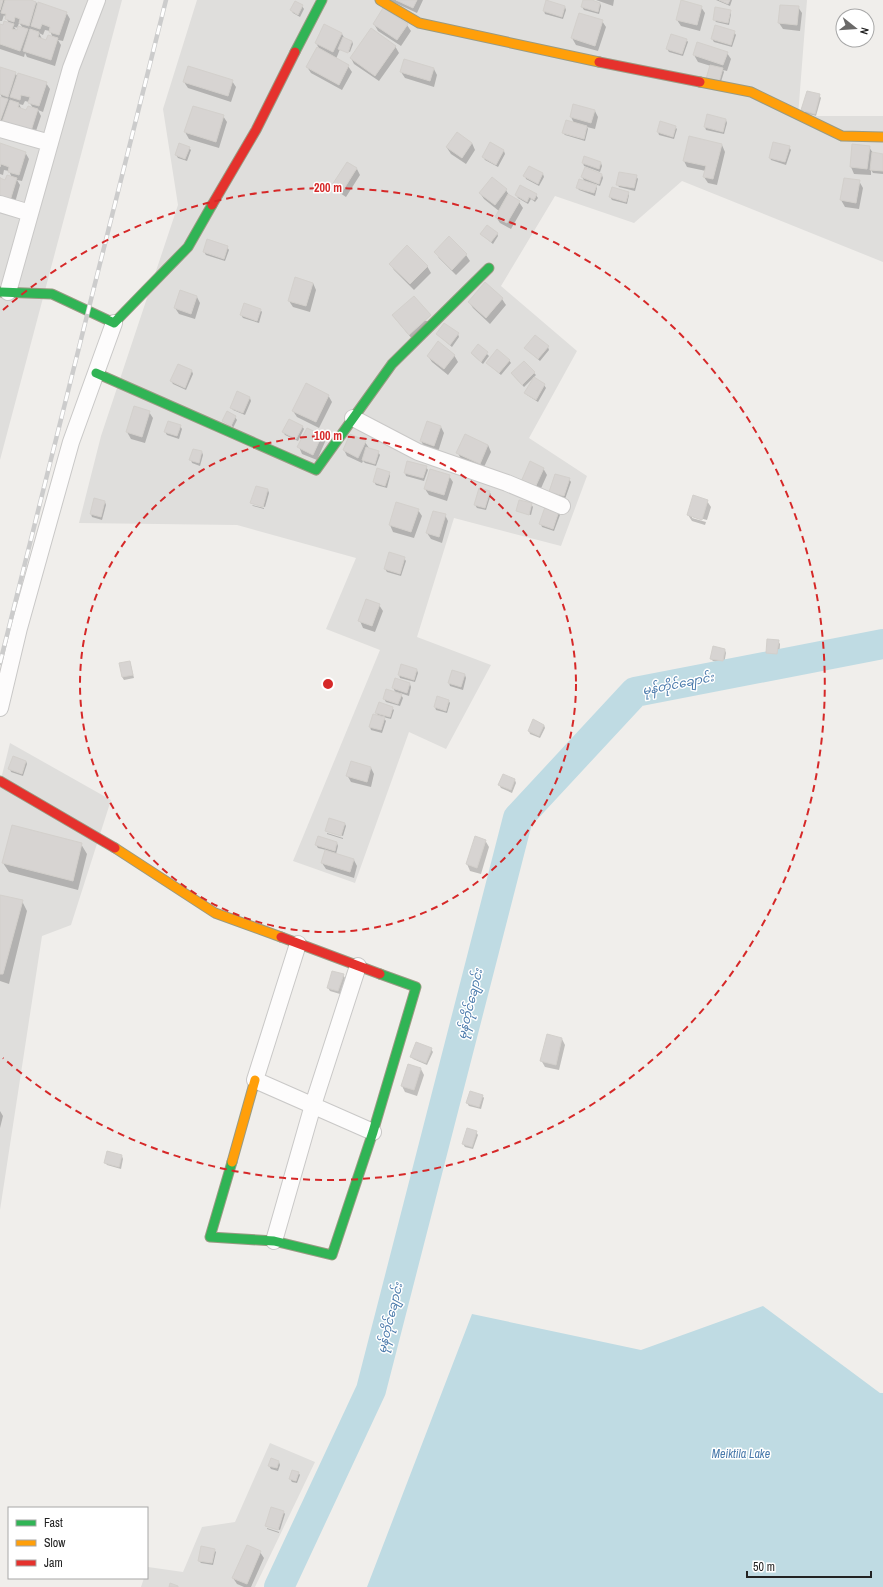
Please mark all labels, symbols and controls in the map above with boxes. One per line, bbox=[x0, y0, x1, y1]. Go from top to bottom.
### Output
north arrow bbox=[835, 8, 875, 48]
text: N bbox=[857, 26, 872, 36]
text: 200 m bbox=[314, 180, 342, 196]
text: 100 m bbox=[314, 428, 342, 444]
water label: မုန်တိုင်ချောင်း bbox=[641, 668, 716, 701]
centre of rings bbox=[321, 677, 335, 691]
water label: မုန်တိုင်ချောင်း bbox=[453, 966, 489, 1041]
water label: မုန်တိုင်ချောင်း bbox=[373, 1280, 409, 1355]
water label: Meiktila Lake bbox=[712, 1446, 771, 1462]
legend bbox=[8, 1507, 148, 1579]
text: Fast bbox=[44, 1515, 63, 1531]
text: Slow bbox=[44, 1535, 66, 1551]
scale bar bbox=[747, 1553, 871, 1579]
text: Jam bbox=[44, 1555, 63, 1571]
text: 50 m bbox=[753, 1559, 775, 1575]

